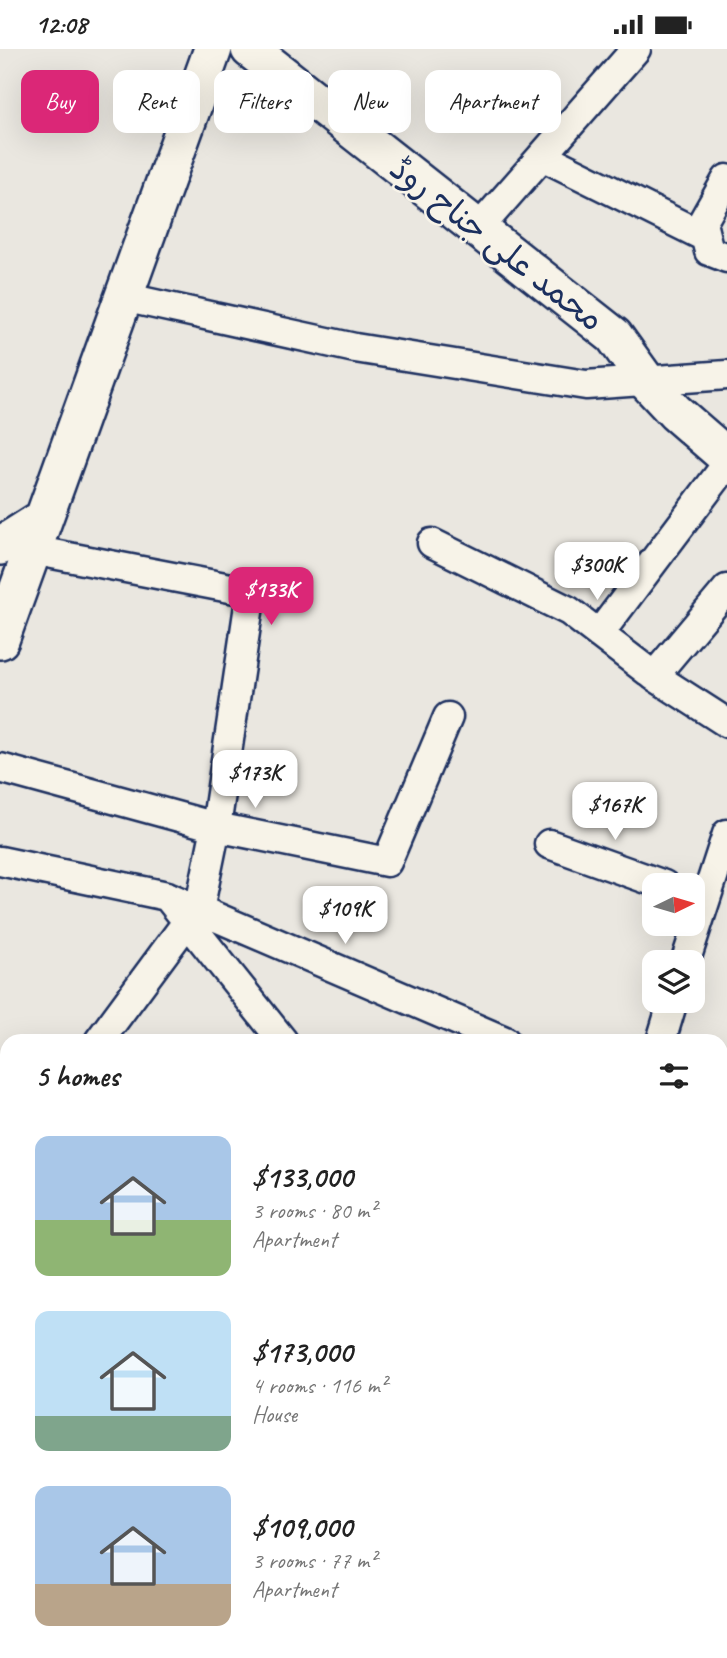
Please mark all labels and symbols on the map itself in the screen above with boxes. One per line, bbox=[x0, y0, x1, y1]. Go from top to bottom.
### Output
street label: محمد علی جناح روڈ bbox=[381, 147, 612, 341]
pin: $300K bbox=[548, 543, 646, 602]
pin: $133K bbox=[222, 567, 320, 627]
pin: $173K bbox=[206, 751, 304, 810]
pin: $167K bbox=[566, 783, 664, 842]
north arrow bbox=[642, 873, 705, 936]
pin: $109K bbox=[296, 887, 394, 946]

